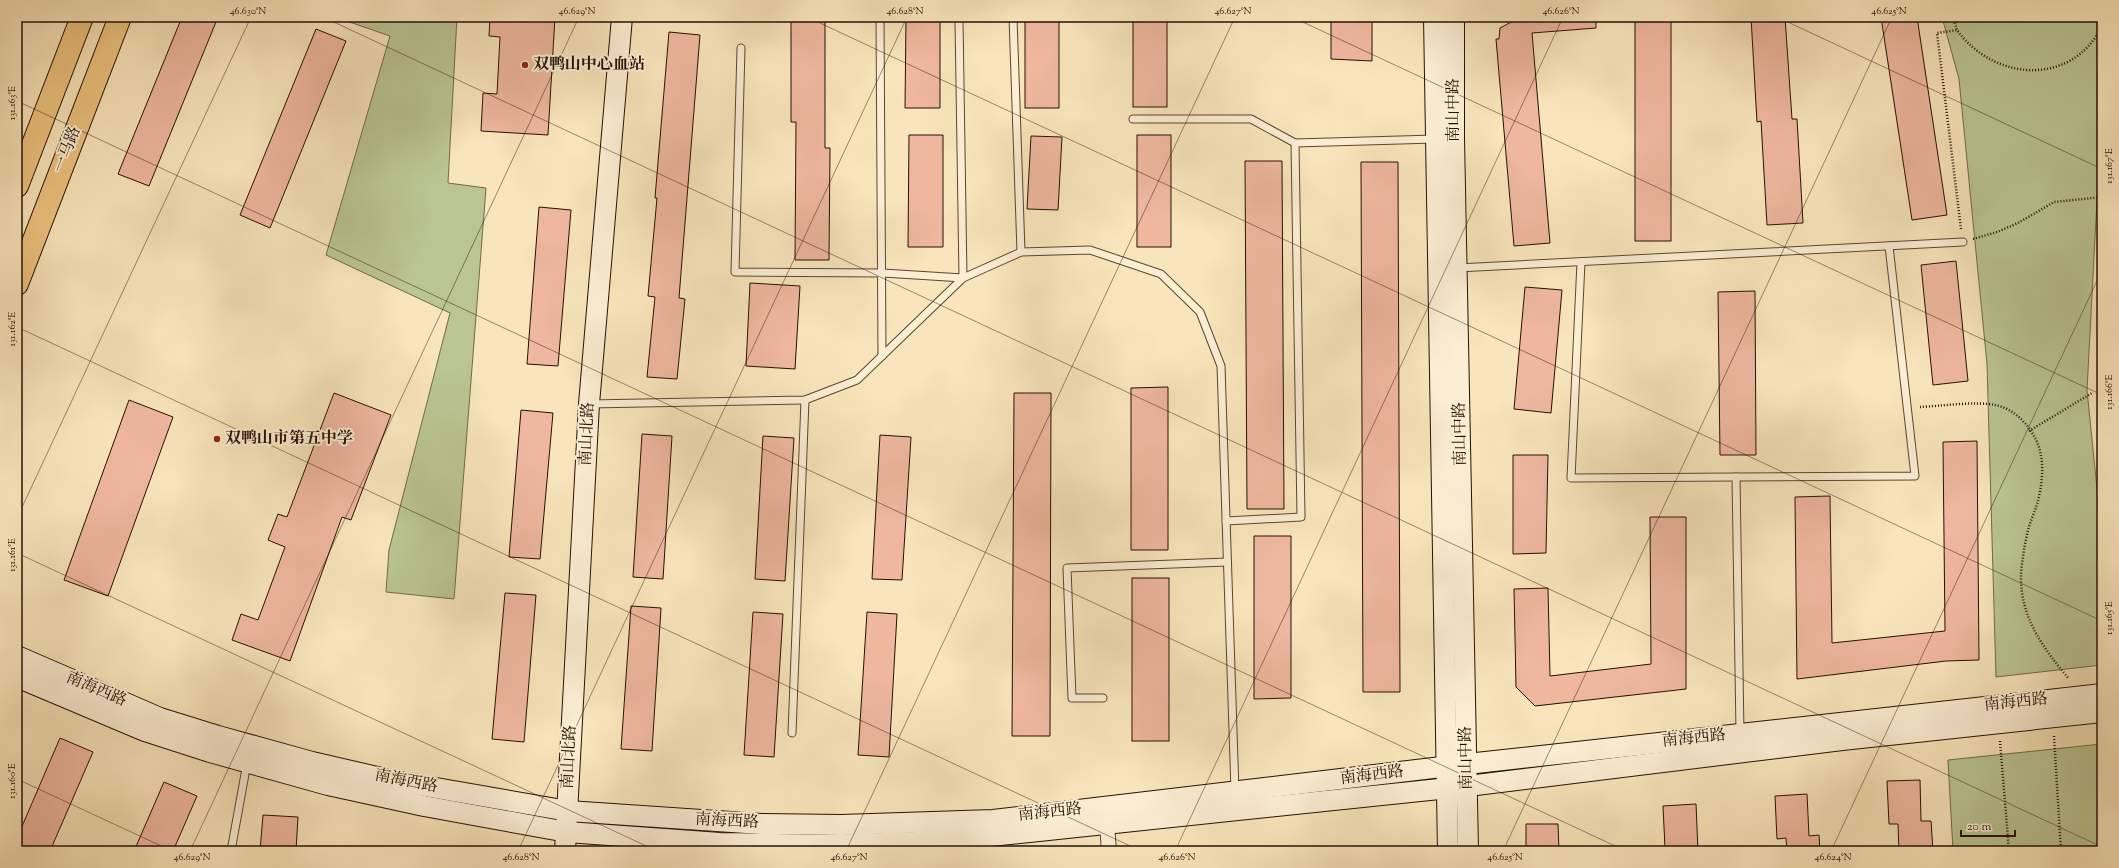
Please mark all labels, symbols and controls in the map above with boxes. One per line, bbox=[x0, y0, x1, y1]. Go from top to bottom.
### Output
text: 46.630°N bbox=[230, 4, 266, 19]
text: 46.629°N bbox=[559, 4, 595, 19]
text: 46.628°N bbox=[886, 4, 924, 19]
text: 46.627°N bbox=[1214, 4, 1252, 19]
text: 46.626°N bbox=[1542, 4, 1580, 19]
text: 46.625°N bbox=[1871, 4, 1907, 19]
place label: 双鸭山中心血站 bbox=[533, 54, 645, 77]
marker: 双鸭山中心血站 bbox=[520, 60, 530, 70]
street label: 南山中路 bbox=[1443, 78, 1466, 142]
text: 131.163°E bbox=[5, 86, 20, 120]
street label: 一马路 bbox=[49, 123, 87, 177]
text: 131.167°E bbox=[2102, 148, 2117, 184]
text: 131.162°E bbox=[5, 312, 20, 346]
text: 131.166°E bbox=[2102, 374, 2117, 410]
street label: 南山北路 bbox=[575, 401, 601, 467]
street label: 南山中路 bbox=[1449, 402, 1473, 466]
place label: 双鸭山市第五中学 bbox=[225, 428, 353, 451]
marker: 双鸭山市第五中学 bbox=[212, 434, 222, 444]
text: 131.161°E bbox=[5, 538, 20, 572]
text: 131.165°E bbox=[2102, 601, 2117, 635]
street label: 南海西路 bbox=[62, 667, 130, 713]
street label: 南海西路 bbox=[1983, 688, 2049, 718]
street label: 南山北路 bbox=[557, 724, 583, 790]
street label: 南海西路 bbox=[1661, 724, 1727, 754]
street label: 南山中路 bbox=[1455, 726, 1479, 790]
street label: 南海西路 bbox=[1339, 761, 1405, 791]
text: 131.160°E bbox=[5, 763, 20, 799]
street label: 南海西路 bbox=[372, 765, 440, 799]
street label: 南海西路 bbox=[1017, 798, 1083, 828]
street label: 南海西路 bbox=[694, 809, 760, 835]
scale bar bbox=[1961, 812, 2015, 838]
text: 20 m bbox=[1967, 818, 1992, 836]
text: 46.629°N bbox=[174, 850, 210, 865]
text: 46.628°N bbox=[502, 850, 540, 865]
text: 46.627°N bbox=[830, 850, 868, 865]
text: 46.626°N bbox=[1158, 850, 1196, 865]
text: 46.625°N bbox=[1487, 850, 1523, 865]
text: 46.624°N bbox=[1814, 850, 1852, 865]

